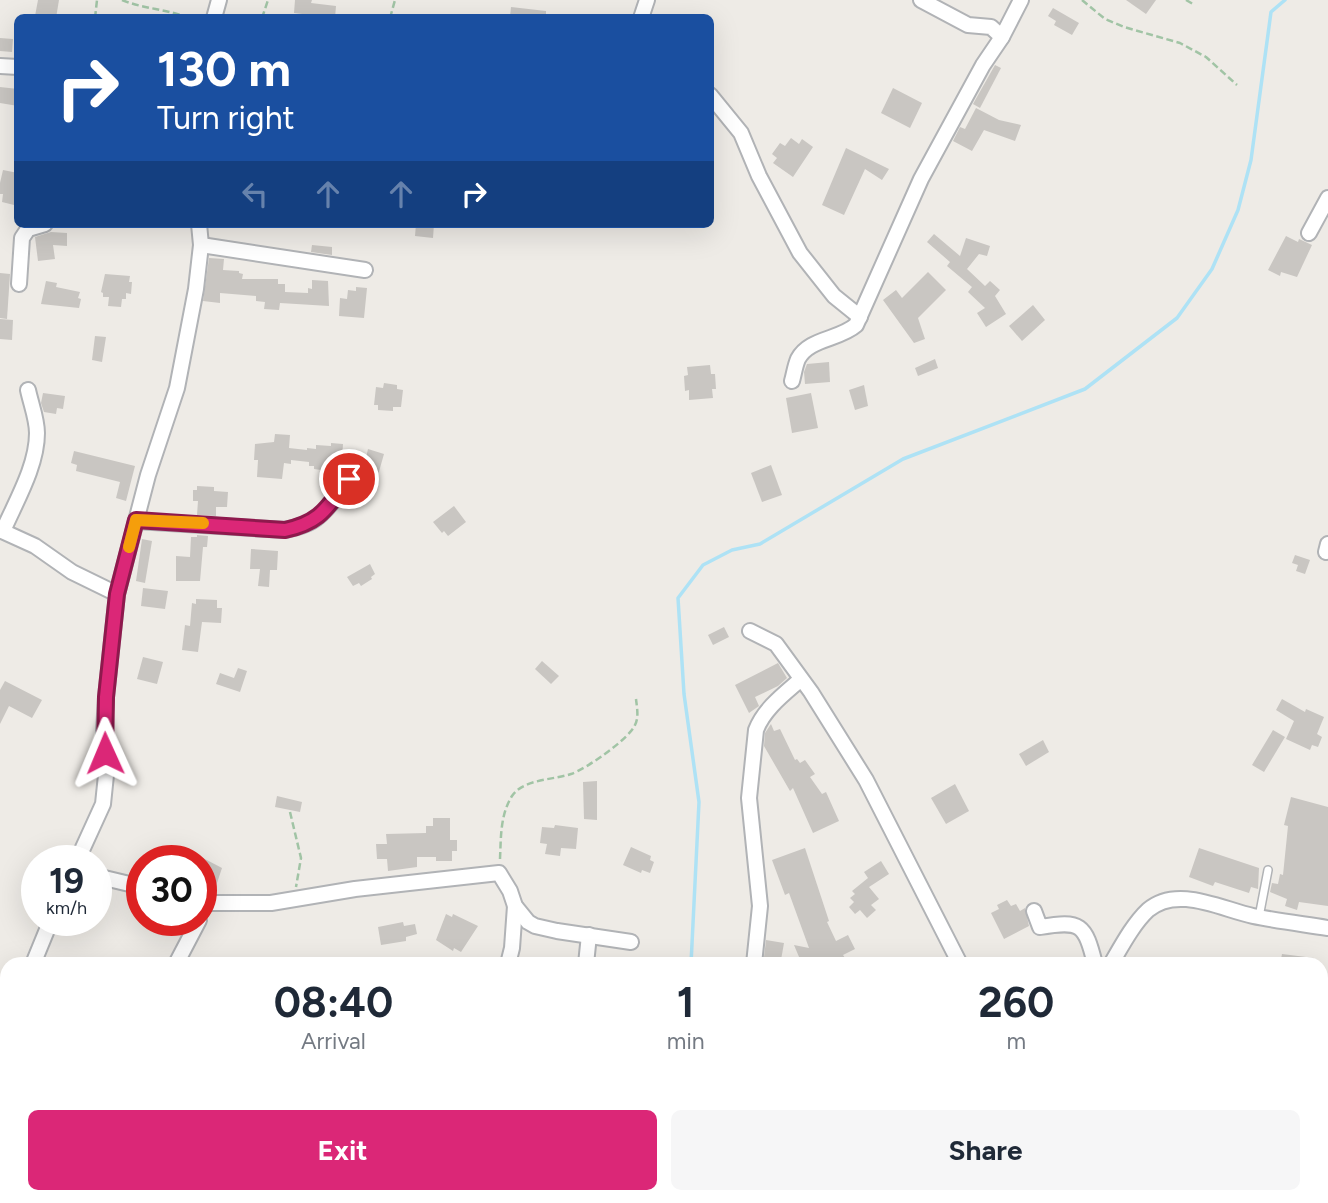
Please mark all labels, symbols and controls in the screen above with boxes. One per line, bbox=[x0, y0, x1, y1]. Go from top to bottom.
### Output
text: 130 m bbox=[157, 39, 291, 98]
icon: right bbox=[42, 42, 133, 133]
text: Turn right bbox=[157, 99, 295, 137]
icon: left bbox=[236, 175, 274, 213]
icon: ahead bbox=[309, 175, 347, 213]
icon: ahead bbox=[382, 175, 420, 213]
icon: right bbox=[455, 175, 493, 213]
pin bbox=[319, 449, 379, 509]
icon: arrive bbox=[330, 460, 368, 498]
position arrow bbox=[68, 716, 142, 790]
speed limit sign: 30 bbox=[126, 845, 217, 936]
text: 19 bbox=[49, 860, 84, 902]
text: km/h bbox=[46, 897, 87, 919]
text: 08:40 bbox=[274, 977, 393, 1028]
text: 1 bbox=[677, 977, 695, 1028]
text: 260 bbox=[978, 977, 1054, 1028]
text: Arrival bbox=[301, 1027, 366, 1055]
text: min bbox=[667, 1027, 705, 1055]
text: m bbox=[1006, 1027, 1026, 1055]
button: Exit bbox=[28, 1110, 657, 1190]
button: Share bbox=[671, 1110, 1300, 1190]

